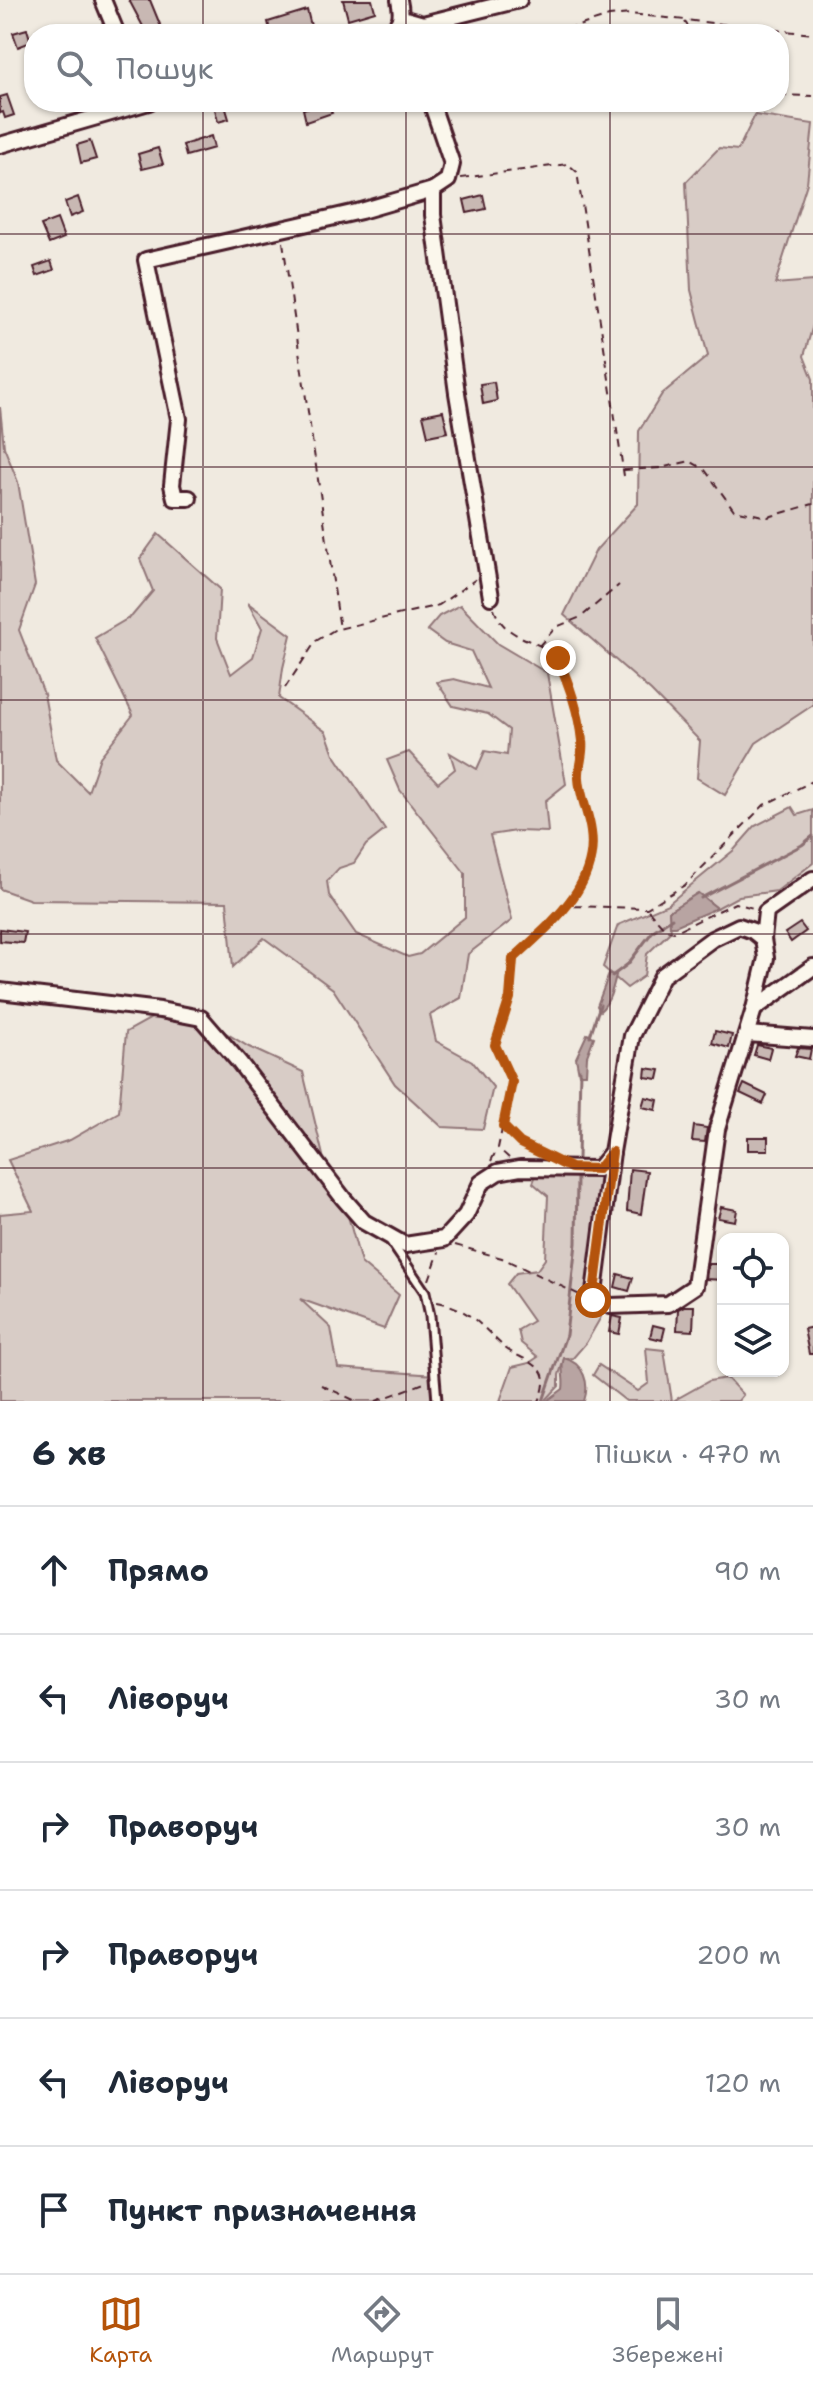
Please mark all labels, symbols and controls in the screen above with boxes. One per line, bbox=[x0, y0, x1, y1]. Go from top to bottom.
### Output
search box bbox=[24, 24, 789, 112]
icon: search bbox=[52, 46, 96, 90]
text: Пошук bbox=[116, 48, 213, 89]
route end bbox=[540, 640, 576, 676]
map controls bbox=[717, 1233, 789, 1377]
button: locate bbox=[717, 1233, 789, 1305]
route start bbox=[575, 1282, 611, 1318]
button: layers bbox=[717, 1305, 789, 1377]
text: 6 хв bbox=[32, 1430, 106, 1476]
text: Пішки · 470 m bbox=[595, 1436, 781, 1471]
icon: ahead bbox=[32, 1548, 76, 1592]
text: Прямо bbox=[108, 1550, 209, 1591]
text: 90 m bbox=[714, 1553, 781, 1588]
icon: left bbox=[32, 1676, 76, 1720]
text: Ліворуч bbox=[108, 1678, 229, 1719]
text: 30 m bbox=[714, 1681, 781, 1716]
icon: right bbox=[32, 1804, 76, 1848]
text: Праворуч bbox=[108, 1806, 258, 1847]
text: 30 m bbox=[714, 1809, 781, 1844]
icon: right bbox=[32, 1932, 76, 1976]
text: Праворуч bbox=[108, 1934, 258, 1975]
text: 200 m bbox=[696, 1937, 781, 1972]
icon: left bbox=[32, 2060, 76, 2104]
text: Ліворуч bbox=[108, 2062, 229, 2103]
text: 120 m bbox=[705, 2065, 781, 2100]
icon: arrive bbox=[32, 2188, 76, 2232]
text: Пункт призначення bbox=[108, 2190, 417, 2231]
tab: Карта bbox=[89, 2292, 152, 2369]
tab: Маршрут bbox=[331, 2292, 434, 2369]
tab: Збережені bbox=[612, 2292, 724, 2369]

